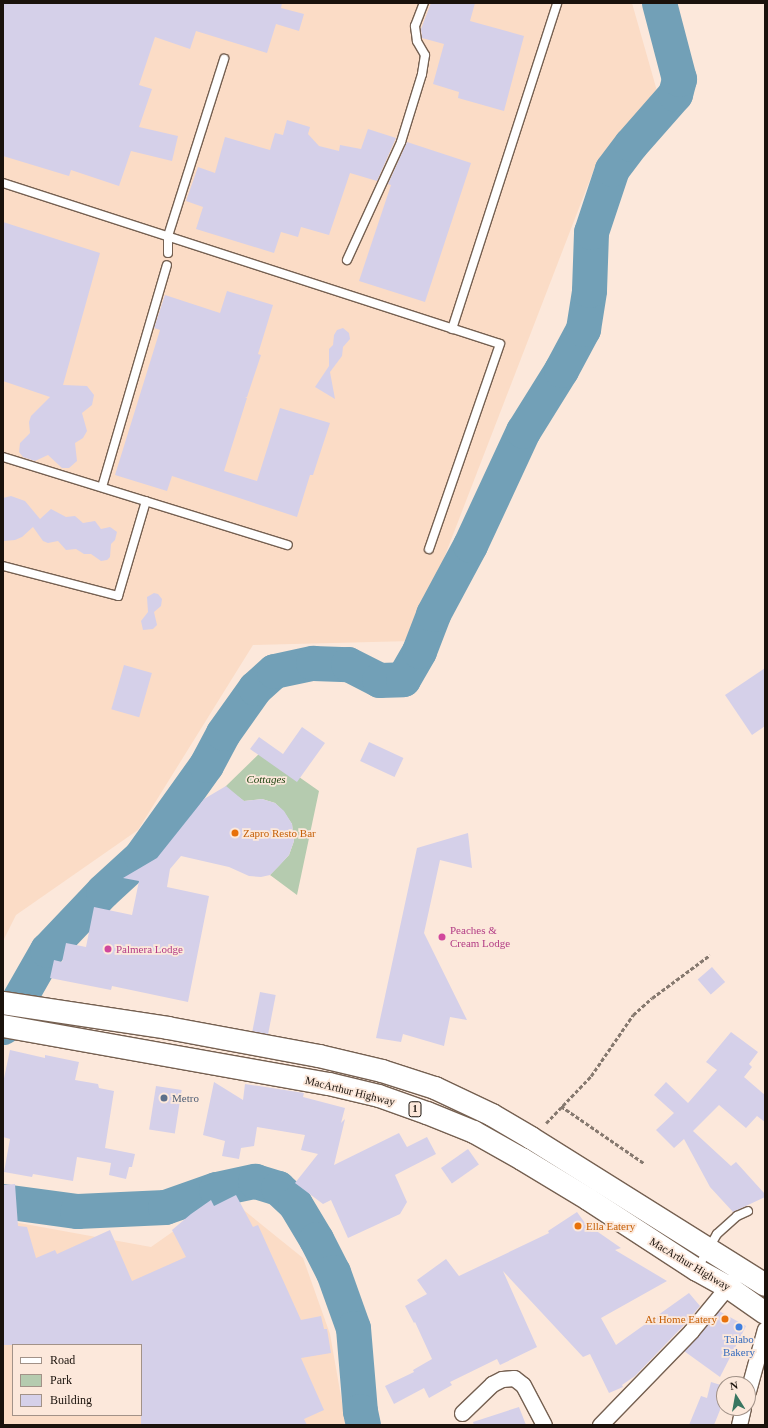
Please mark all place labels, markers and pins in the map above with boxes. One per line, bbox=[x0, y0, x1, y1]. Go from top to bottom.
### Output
place label: Zapro Resto Bar bbox=[243, 826, 316, 840]
marker: Zapro Resto Bar bbox=[230, 828, 240, 838]
place label: Peaches & Cream Lodge bbox=[450, 924, 510, 950]
marker: Peaches & Cream Lodge bbox=[437, 932, 447, 942]
place label: Palmera Lodge bbox=[116, 942, 183, 956]
marker: Palmera Lodge bbox=[103, 944, 113, 954]
place label: Metro bbox=[172, 1091, 199, 1105]
marker: Metro bbox=[159, 1093, 169, 1103]
place label: Ella Eatery bbox=[586, 1219, 635, 1233]
marker: Ella Eatery bbox=[573, 1221, 583, 1231]
place label: At Home Eatery bbox=[645, 1312, 717, 1326]
marker: At Home Eatery bbox=[720, 1314, 730, 1324]
marker: Talabo Bakery bbox=[734, 1322, 744, 1332]
place label: Talabo Bakery bbox=[723, 1333, 755, 1359]

